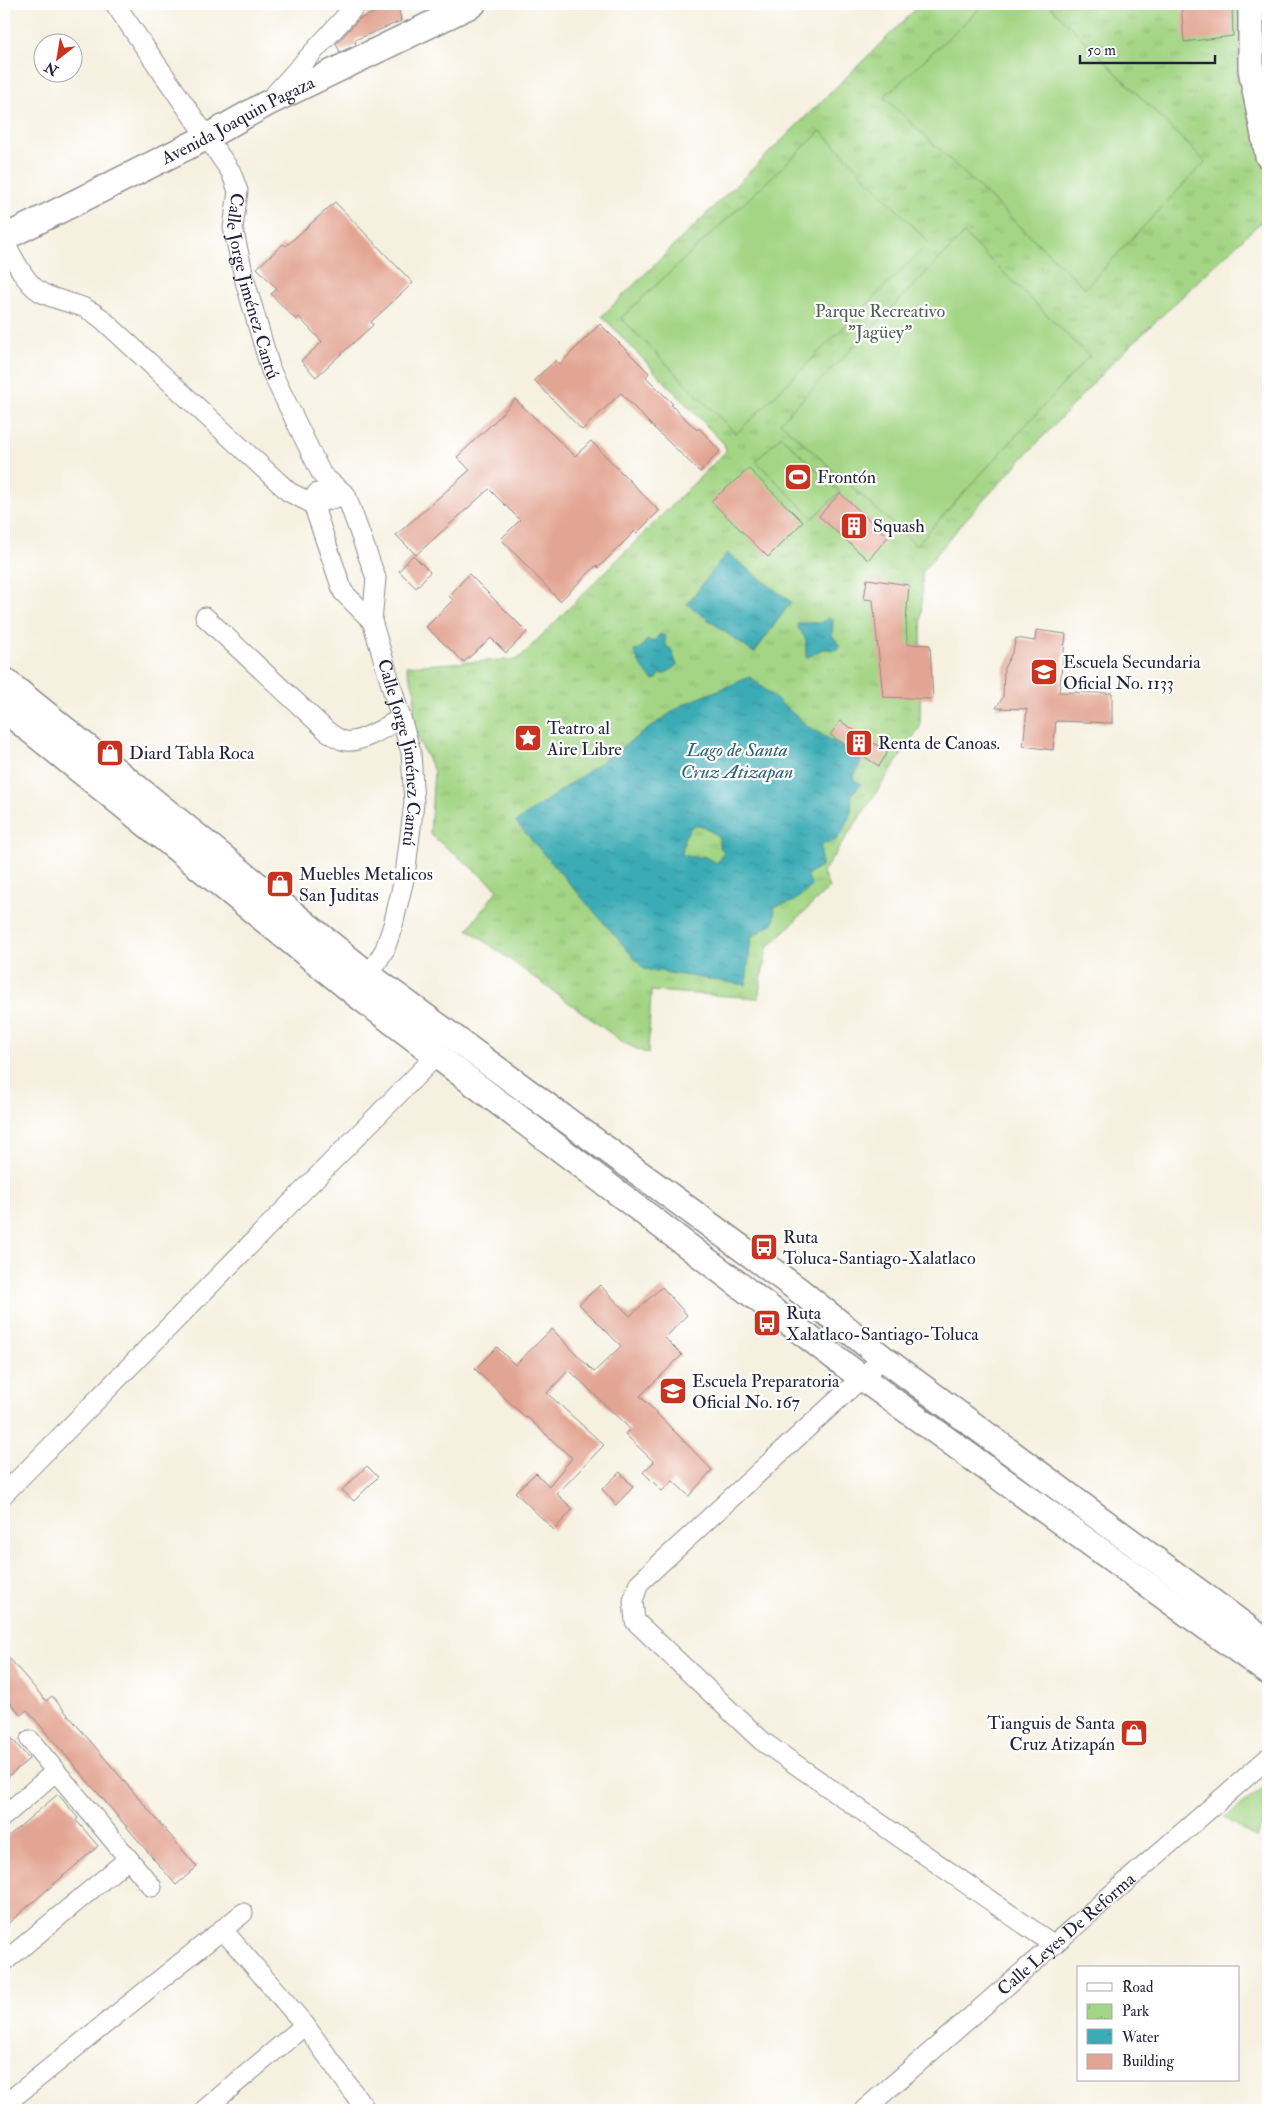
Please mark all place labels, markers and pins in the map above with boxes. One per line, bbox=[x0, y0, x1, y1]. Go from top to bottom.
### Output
sports icon: Frontón bbox=[783, 462, 813, 492]
place label: Frontón bbox=[817, 466, 876, 489]
building icon: Squash bbox=[839, 511, 869, 541]
place label: Squash bbox=[873, 515, 925, 538]
place label: Escuela Secundaria Oficial No. 1133 bbox=[1063, 651, 1201, 695]
school or university icon: Escuela Secundaria Oficial No. 1133 bbox=[1029, 657, 1059, 687]
place label: Teatro al Aire Libre bbox=[546, 717, 622, 761]
place icon: Teatro al Aire Libre bbox=[513, 723, 543, 753]
building icon: Renta de Canoas. bbox=[844, 728, 874, 758]
place label: Renta de Canoas. bbox=[878, 732, 1000, 755]
shop icon: Diard Tabla Roca bbox=[95, 738, 125, 768]
place label: Diard Tabla Roca bbox=[129, 742, 255, 765]
place label: Muebles Metalicos San Juditas bbox=[299, 863, 433, 907]
shop icon: Muebles Metalicos San Juditas bbox=[265, 869, 295, 899]
place label: Ruta Toluca-Santiago-Xalatlaco bbox=[783, 1226, 976, 1270]
bus stop icon: Ruta Toluca-Santiago-Xalatlaco bbox=[749, 1232, 779, 1262]
place label: Ruta Xalatlaco-Santiago-Toluca bbox=[786, 1302, 979, 1346]
bus stop icon: Ruta Xalatlaco-Santiago-Toluca bbox=[752, 1308, 782, 1338]
place label: Escuela Preparatoria Oficial No. 167 bbox=[692, 1370, 840, 1414]
school or university icon: Escuela Preparatoria Oficial No. 167 bbox=[658, 1376, 688, 1406]
place label: Tianguis de Santa Cruz Atizapán bbox=[987, 1712, 1116, 1756]
shop icon: Tianguis de Santa Cruz Atizapán bbox=[1119, 1718, 1149, 1748]

